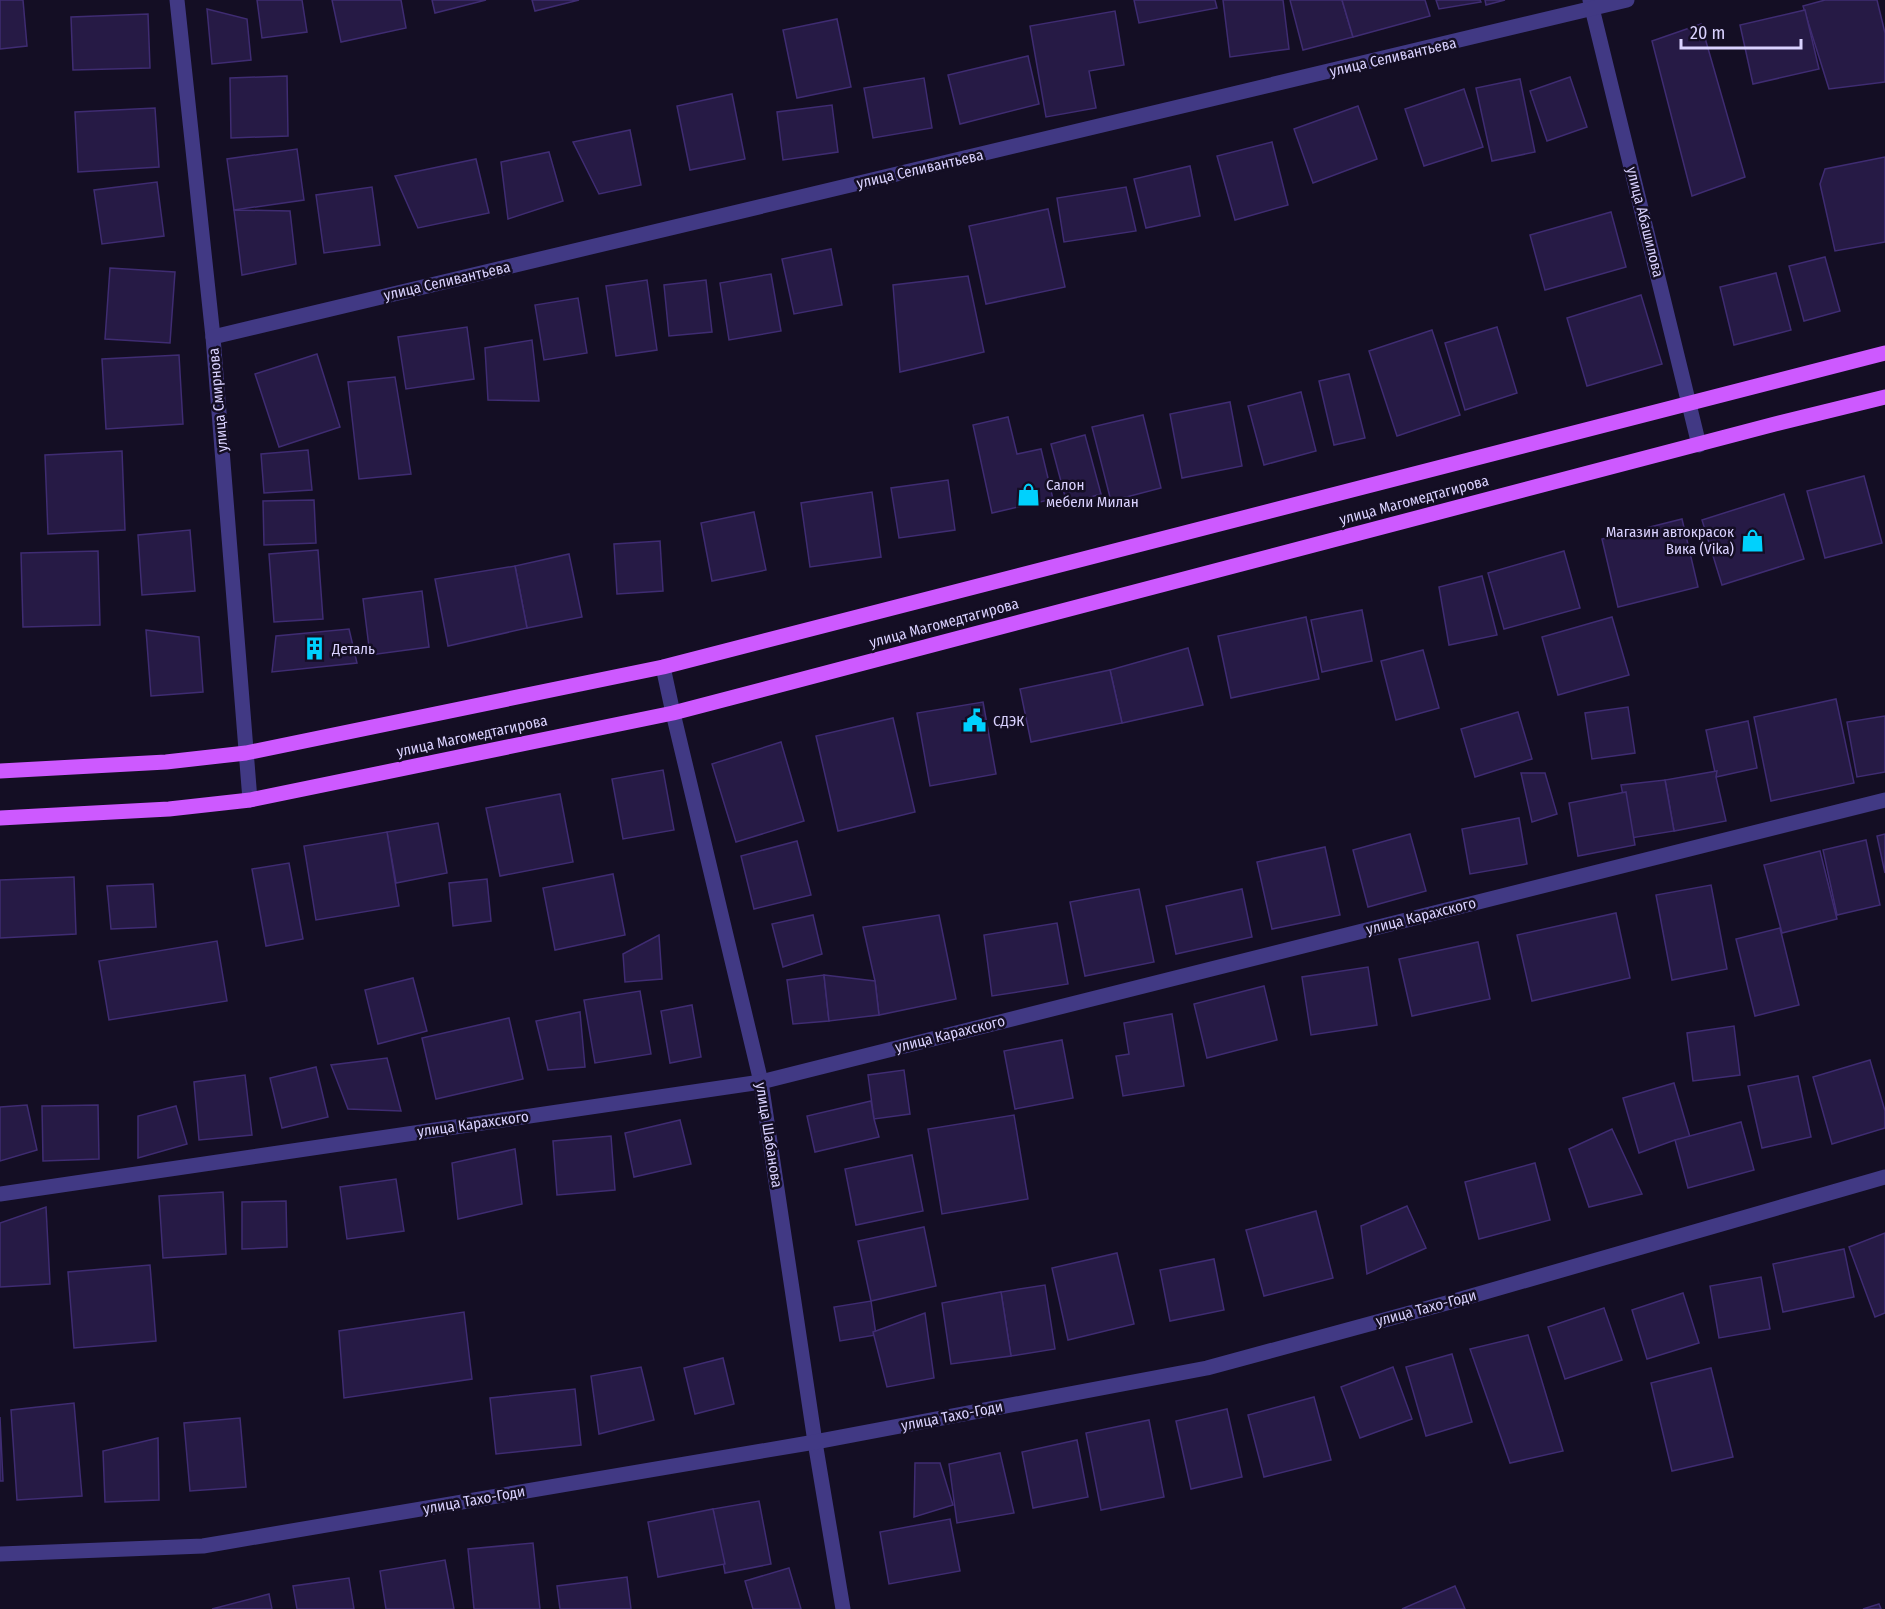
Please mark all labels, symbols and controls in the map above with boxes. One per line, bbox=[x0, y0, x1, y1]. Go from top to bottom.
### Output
scale bar bbox=[1681, 12, 1801, 50]
text: 20 m bbox=[1690, 22, 1725, 44]
street label: улица Селивантьева bbox=[1328, 34, 1458, 80]
street label: улица Селивантьева bbox=[855, 146, 985, 192]
street label: улица Абашилова bbox=[1623, 165, 1667, 279]
street label: улица Селивантьева bbox=[382, 258, 512, 304]
street label: улица Смирнова bbox=[204, 347, 232, 453]
street label: улица Магомедтагирова bbox=[1337, 471, 1491, 529]
place label: Салон мебели Милан bbox=[1046, 476, 1139, 511]
shop icon: Салон мебели Милан bbox=[1015, 481, 1041, 507]
place label: Магазин автокрасок Вика (Vika) bbox=[1606, 523, 1734, 558]
shop icon: Магазин автокрасок Вика (Vika) bbox=[1739, 528, 1765, 554]
street label: улица Магомедтагирова bbox=[867, 594, 1021, 652]
building icon: Деталь bbox=[301, 636, 327, 662]
place label: Деталь bbox=[331, 640, 375, 658]
public building icon: СДЭК bbox=[962, 708, 988, 734]
street label: улица Магомедтагирова bbox=[395, 711, 549, 761]
place label: СДЭК bbox=[993, 712, 1024, 730]
street label: улица Карахского bbox=[1364, 894, 1478, 938]
street label: улица Карахского bbox=[893, 1012, 1007, 1056]
street label: улица Шабанова bbox=[752, 1081, 786, 1189]
street label: улица Карахского bbox=[416, 1107, 530, 1141]
street label: улица Тахо-Годи bbox=[1374, 1286, 1478, 1330]
street label: улица Тахо-Годи bbox=[900, 1397, 1004, 1435]
street label: улица Тахо-Годи bbox=[422, 1482, 526, 1518]

